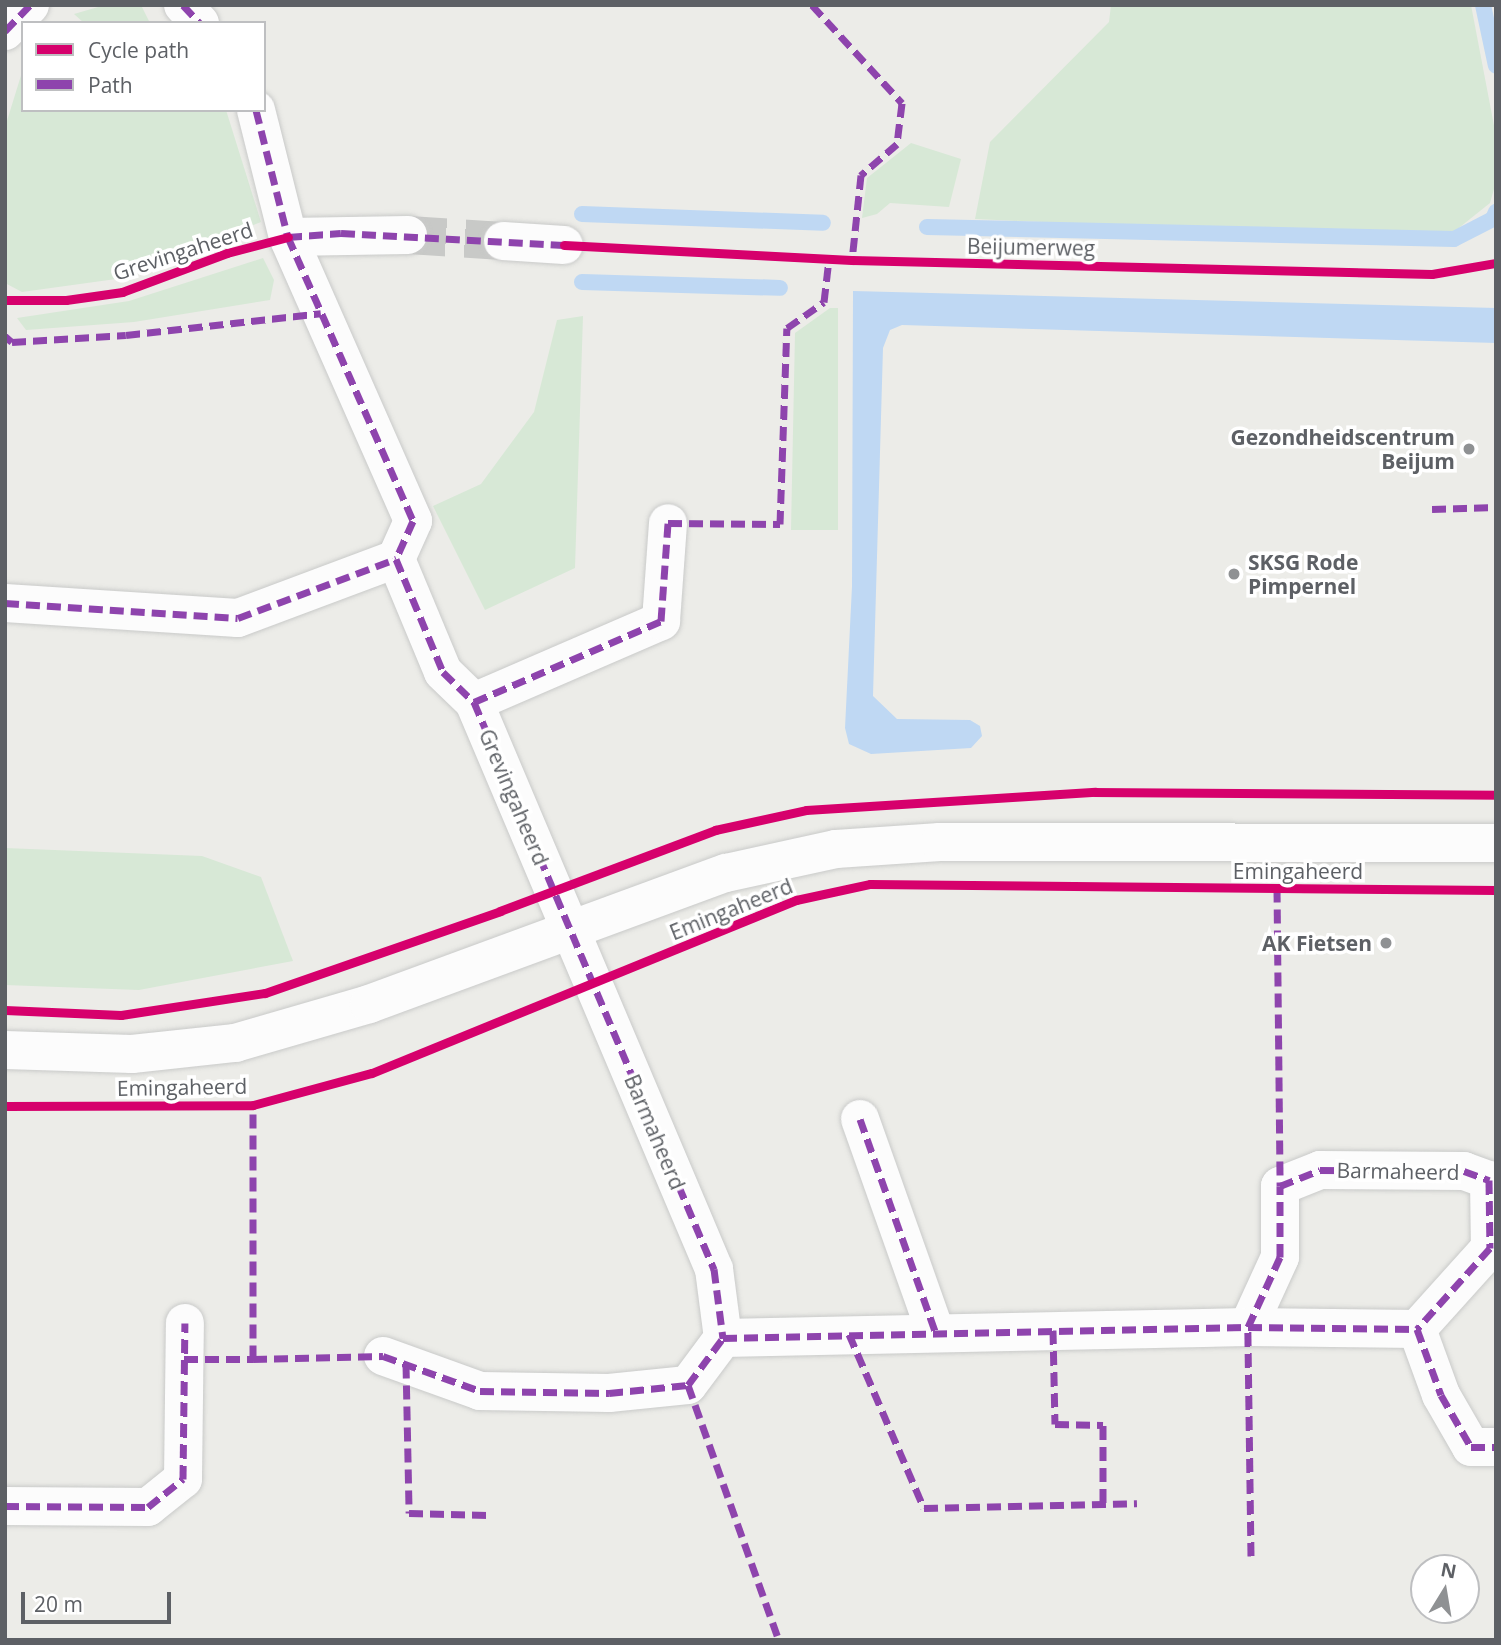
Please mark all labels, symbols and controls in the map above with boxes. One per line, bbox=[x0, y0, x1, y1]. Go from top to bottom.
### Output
legend bbox=[21, 21, 266, 112]
text: Cycle path bbox=[88, 36, 189, 64]
text: Path bbox=[88, 71, 133, 99]
street label: Grevingaheerd bbox=[110, 217, 256, 285]
street label: Beijumerweg bbox=[967, 233, 1095, 261]
place label: Gezondheidscentrum Beijum bbox=[1231, 424, 1455, 474]
marker: Gezondheidscentrum Beijum bbox=[1461, 441, 1477, 457]
place label: SKSG Rode Pimpernel bbox=[1248, 549, 1358, 599]
marker: SKSG Rode Pimpernel bbox=[1226, 566, 1242, 582]
street label: Grevingaheerd bbox=[474, 725, 554, 869]
street label: Emingaheerd bbox=[1233, 858, 1363, 884]
street label: Emingaheerd bbox=[666, 873, 796, 945]
place label: AK Fietsen bbox=[1262, 930, 1372, 956]
marker: AK Fietsen bbox=[1378, 935, 1394, 951]
street label: Barmaheerd bbox=[619, 1071, 691, 1193]
street label: Emingaheerd bbox=[117, 1073, 247, 1101]
street label: Barmaheerd bbox=[1336, 1157, 1460, 1185]
north arrow bbox=[1410, 1554, 1480, 1624]
text: N bbox=[1439, 1556, 1459, 1585]
scale bar bbox=[24, 1578, 175, 1622]
text: 20 m bbox=[34, 1590, 83, 1618]

